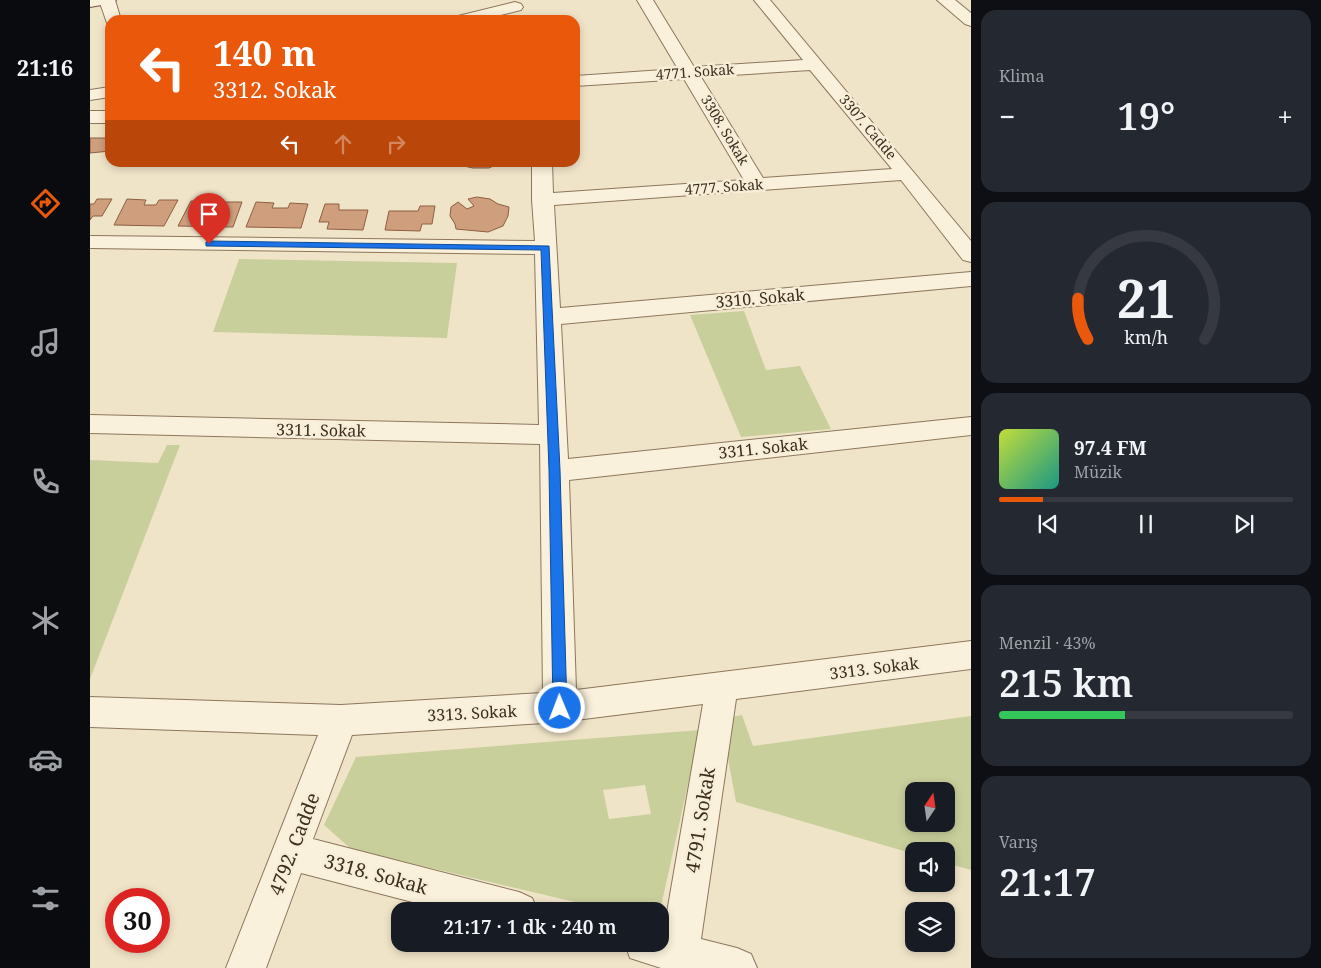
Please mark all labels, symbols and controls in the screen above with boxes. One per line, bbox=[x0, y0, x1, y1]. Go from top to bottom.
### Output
text: 140 m bbox=[213, 29, 316, 76]
icon: left bbox=[130, 35, 195, 100]
text: 21:16 bbox=[17, 52, 73, 82]
street label: 4771. Sokak bbox=[655, 59, 736, 84]
text: Klima bbox=[999, 65, 1044, 87]
text: 3312. Sokak bbox=[213, 74, 336, 104]
text: 19° bbox=[1117, 89, 1175, 141]
street label: 3307. Cadde bbox=[836, 90, 901, 163]
street label: 3308. Sokak bbox=[697, 91, 754, 169]
text: − bbox=[999, 97, 1015, 135]
text: + bbox=[1277, 97, 1293, 135]
icon: left bbox=[276, 130, 304, 158]
icon: ahead bbox=[329, 130, 357, 158]
icon: right bbox=[382, 130, 410, 158]
street label: 4777. Sokak bbox=[684, 174, 765, 199]
icon: directions bbox=[28, 186, 63, 221]
pin bbox=[188, 193, 230, 244]
icon: arrive bbox=[195, 200, 223, 228]
text: 21 bbox=[1117, 262, 1175, 333]
street label: 3310. Sokak bbox=[714, 283, 806, 313]
icon: music bbox=[28, 325, 63, 360]
text: km/h bbox=[1124, 325, 1168, 349]
street label: 3311. Sokak bbox=[276, 418, 367, 442]
street label: 3311. Sokak bbox=[717, 432, 809, 464]
text: 97.4 FM bbox=[1074, 435, 1147, 461]
text: Müzik bbox=[1074, 461, 1122, 483]
icon: phone bbox=[28, 464, 63, 499]
icon: previous bbox=[1034, 510, 1062, 538]
icon: pause bbox=[1132, 510, 1160, 538]
icon: next bbox=[1230, 510, 1258, 538]
icon: climate bbox=[28, 603, 63, 638]
text: Menzil · 43% bbox=[999, 632, 1096, 654]
street label: 3313. Sokak bbox=[828, 652, 920, 684]
text: 215 km bbox=[999, 656, 1133, 708]
position arrow bbox=[533, 681, 585, 733]
street label: 3313. Sokak bbox=[427, 700, 518, 726]
icon: car bbox=[28, 742, 63, 777]
street label: 4791. Sokak bbox=[679, 765, 721, 875]
north arrow bbox=[905, 782, 955, 832]
map controls bbox=[905, 782, 955, 952]
street label: 4792. Cadde bbox=[263, 789, 325, 899]
text: Varış bbox=[999, 831, 1038, 853]
button: sound bbox=[905, 842, 955, 892]
street label: 3318. Sokak bbox=[321, 848, 432, 901]
text: 21:17 bbox=[999, 855, 1096, 907]
icon: filters bbox=[28, 881, 63, 916]
speed limit sign: 30 bbox=[105, 888, 170, 953]
button: layers bbox=[905, 902, 955, 952]
text: 21:17 · 1 dk · 240 m bbox=[443, 914, 617, 940]

